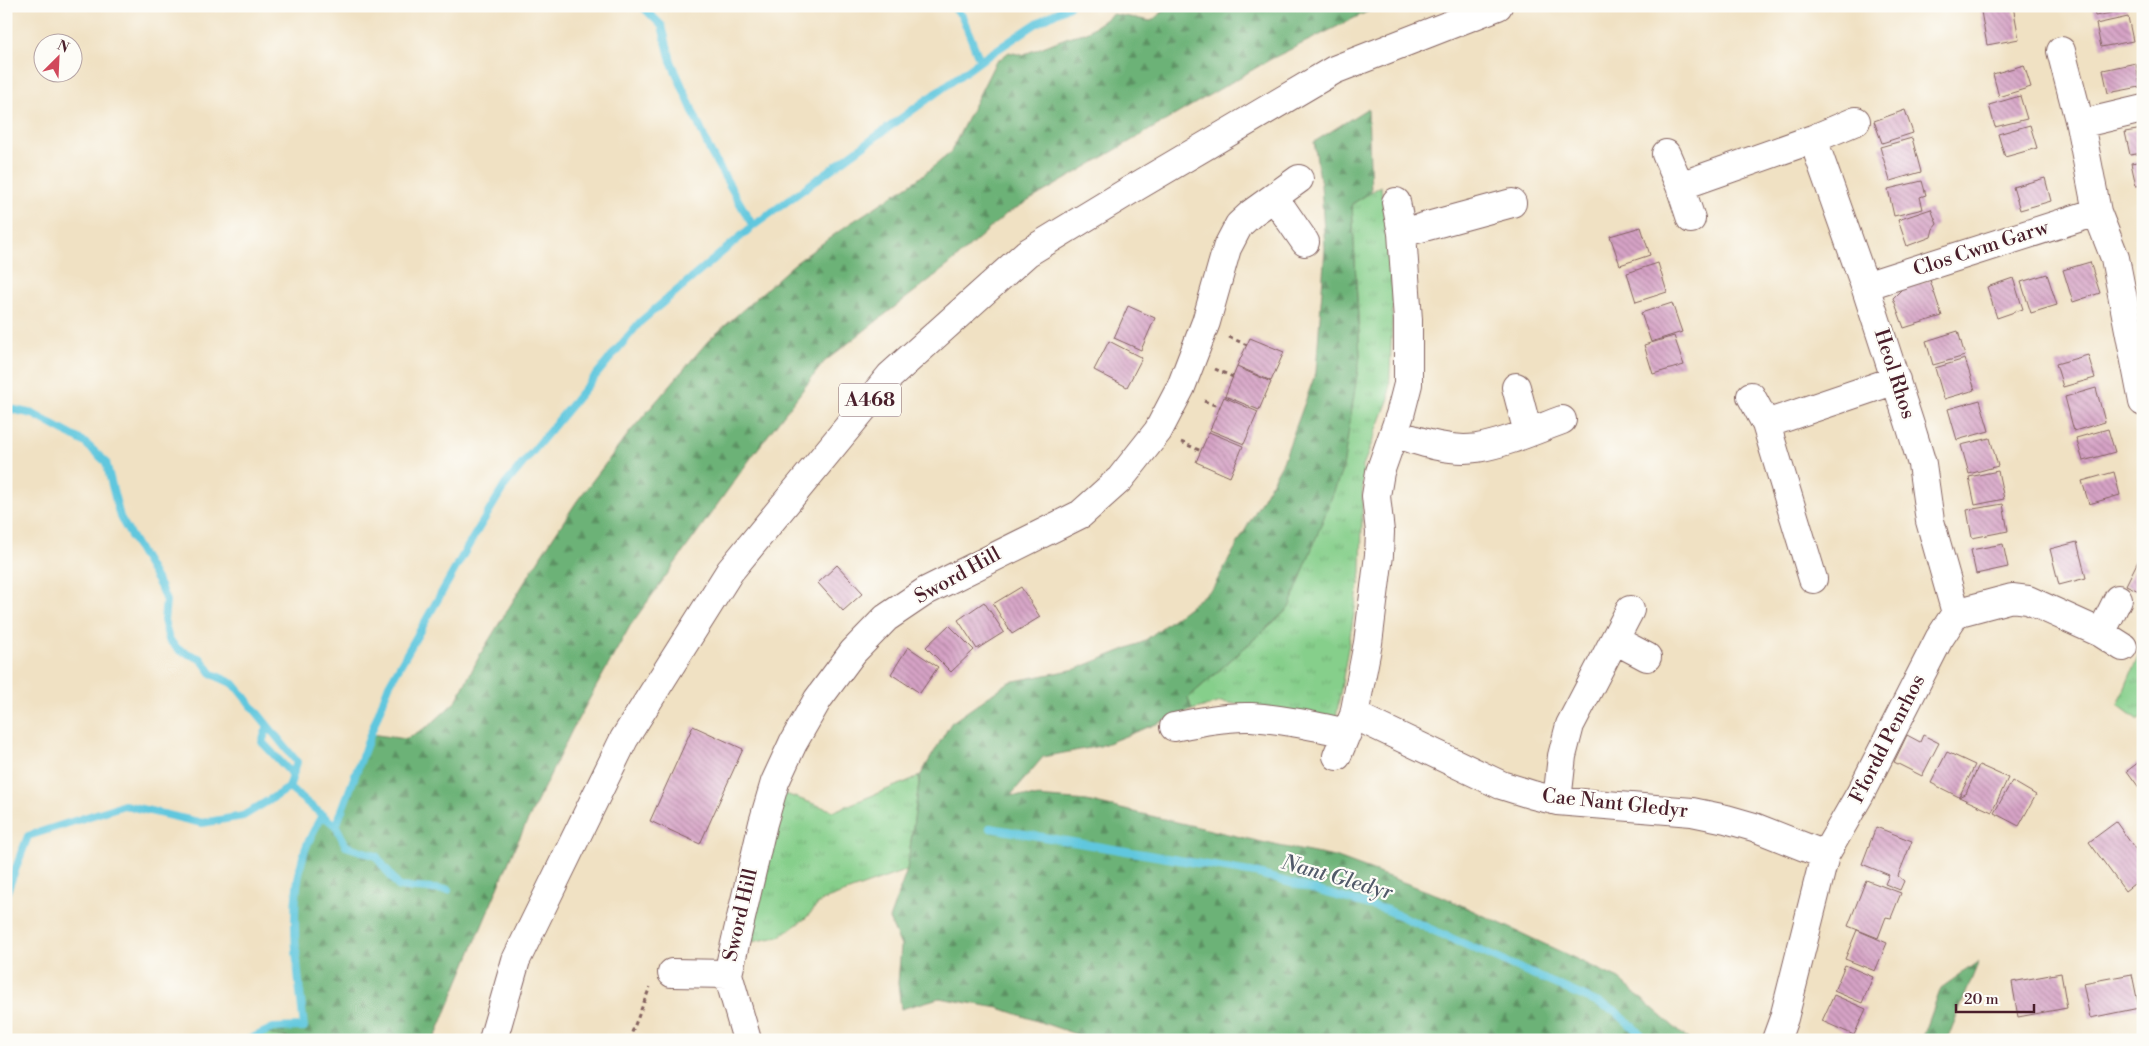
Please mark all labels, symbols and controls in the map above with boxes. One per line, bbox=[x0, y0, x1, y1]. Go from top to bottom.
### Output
north arrow bbox=[32, 32, 82, 82]
text: N bbox=[54, 37, 72, 58]
street label: Clos Cwm Garw bbox=[1910, 215, 2053, 283]
street label: Heol Rhos bbox=[1868, 326, 1920, 422]
road number: A468 bbox=[839, 384, 901, 416]
street label: Sword Hill bbox=[911, 542, 1005, 610]
street label: Ffordd Penrhos bbox=[1845, 670, 1931, 808]
street label: Cae Nant Gledyr bbox=[1541, 784, 1690, 824]
water label: Nant Gledyr bbox=[1278, 849, 1397, 907]
street label: Sword Hill bbox=[718, 866, 764, 964]
scale bar bbox=[1956, 981, 2034, 1013]
text: 20 m bbox=[1964, 990, 1999, 1009]

